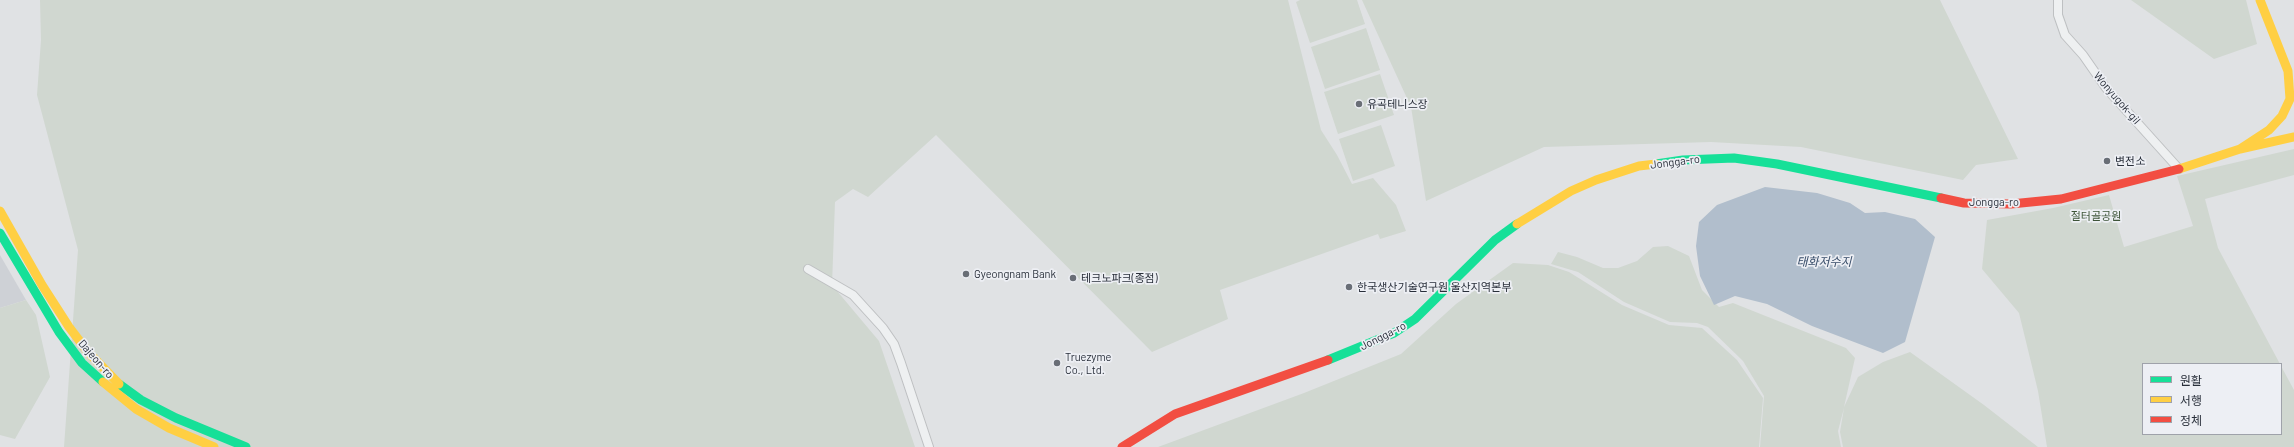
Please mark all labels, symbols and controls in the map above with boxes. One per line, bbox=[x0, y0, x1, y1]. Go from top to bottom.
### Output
street label: Wonyugok-gil bbox=[2091, 69, 2143, 127]
place label: 유곡테니스장 bbox=[1367, 97, 1428, 111]
marker: 유곡테니스장 bbox=[1354, 99, 1364, 109]
street label: Jongga-ro bbox=[1649, 152, 1701, 172]
place label: 변전소 bbox=[2115, 154, 2145, 168]
marker: 변전소 bbox=[2102, 156, 2112, 166]
street label: Jongga-ro bbox=[1969, 195, 2019, 209]
park label: 절터골공원 bbox=[2071, 209, 2121, 223]
water label: 태화저수지 bbox=[1796, 255, 1852, 269]
place label: Gyeongnam Bank bbox=[974, 267, 1056, 281]
marker: Gyeongnam Bank bbox=[961, 269, 971, 279]
place label: 테크노파크(종점) bbox=[1081, 271, 1158, 285]
marker: 테크노파크(종점) bbox=[1068, 273, 1078, 283]
place label: 한국생산기술연구원 울산지역본부 bbox=[1357, 280, 1511, 294]
marker: 한국생산기술연구원 울산지역본부 bbox=[1344, 282, 1354, 292]
street label: Jongga-ro bbox=[1358, 319, 1408, 353]
street label: Dajeon-ro bbox=[76, 337, 116, 381]
place label: Truezyme Co., Ltd. bbox=[1065, 350, 1111, 376]
marker: Truezyme Co., Ltd. bbox=[1052, 358, 1062, 368]
legend bbox=[2142, 363, 2282, 435]
text: 원활 bbox=[2180, 373, 2202, 387]
text: 서행 bbox=[2180, 393, 2202, 407]
text: 정체 bbox=[2180, 413, 2202, 427]

